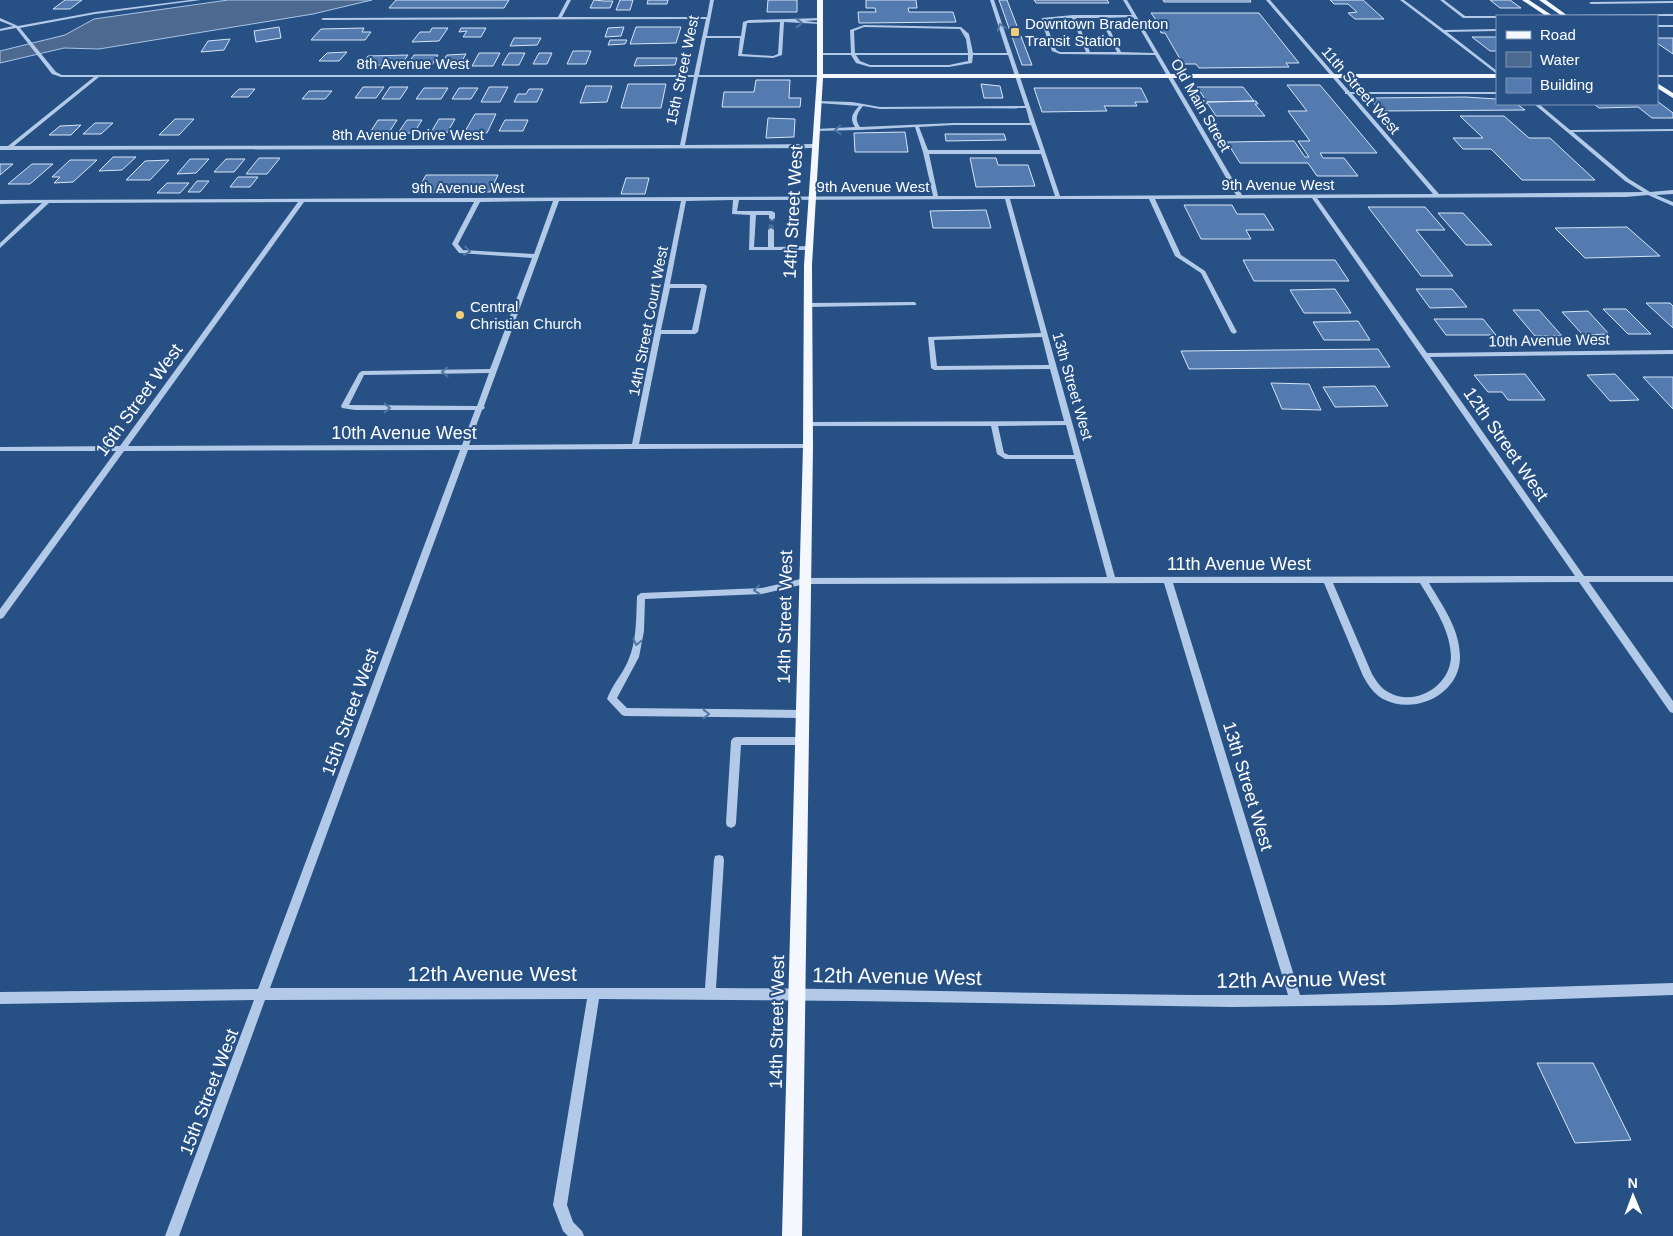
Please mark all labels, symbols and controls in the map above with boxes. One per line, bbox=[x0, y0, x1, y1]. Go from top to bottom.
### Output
street label: 15th Street West bbox=[662, 13, 702, 126]
place label: Downtown Bradenton Transit Station bbox=[1025, 15, 1168, 49]
legend bbox=[1496, 15, 1658, 105]
one-way arrow bbox=[796, 18, 804, 28]
one-way arrow bbox=[996, 23, 1006, 32]
marker: Downtown Bradenton Transit Station bbox=[1009, 26, 1021, 38]
text: Road bbox=[1540, 26, 1576, 43]
street label: 11th Street West bbox=[1318, 43, 1404, 138]
text: Water bbox=[1540, 51, 1579, 68]
street label: 8th Avenue West bbox=[357, 55, 470, 72]
street label: Old Main Street bbox=[1168, 56, 1235, 155]
text: Building bbox=[1540, 76, 1593, 93]
one-way arrow bbox=[833, 124, 841, 135]
street label: 8th Avenue Drive West bbox=[332, 126, 485, 143]
street label: 14th Street West bbox=[780, 145, 806, 279]
street label: 9th Avenue West bbox=[1222, 176, 1335, 193]
street label: 9th Avenue West bbox=[817, 178, 930, 195]
street label: 9th Avenue West bbox=[412, 179, 525, 196]
street label: 14th Street Court West bbox=[625, 244, 671, 397]
one-way arrow bbox=[464, 245, 472, 256]
place label: Central Christian Church bbox=[470, 298, 582, 332]
marker: Central Christian Church bbox=[454, 309, 466, 321]
street label: 13th Street West bbox=[1049, 330, 1097, 443]
street label: 10th Avenue West bbox=[1488, 330, 1611, 350]
street label: 16th Street West bbox=[92, 340, 186, 460]
one-way arrow bbox=[441, 367, 448, 377]
street label: 12th Street West bbox=[1459, 383, 1553, 505]
one-way arrow bbox=[383, 403, 391, 413]
street label: 10th Avenue West bbox=[331, 423, 477, 443]
street label: 14th Street West bbox=[774, 550, 796, 684]
street label: 11th Avenue West bbox=[1167, 554, 1311, 574]
one-way arrow bbox=[753, 584, 761, 595]
one-way arrow bbox=[632, 637, 643, 646]
street label: 15th Street West bbox=[318, 646, 382, 778]
one-way arrow bbox=[703, 708, 711, 719]
street label: 13th Street West bbox=[1219, 719, 1277, 853]
street label: 14th Street West bbox=[766, 955, 788, 1089]
street label: 12th Avenue West bbox=[407, 962, 577, 985]
street label: 12th Avenue West bbox=[812, 963, 982, 989]
street label: 12th Avenue West bbox=[1216, 966, 1386, 992]
street label: 15th Street West bbox=[176, 1026, 242, 1158]
north arrow bbox=[1608, 1171, 1658, 1221]
text: N bbox=[1628, 1175, 1638, 1191]

